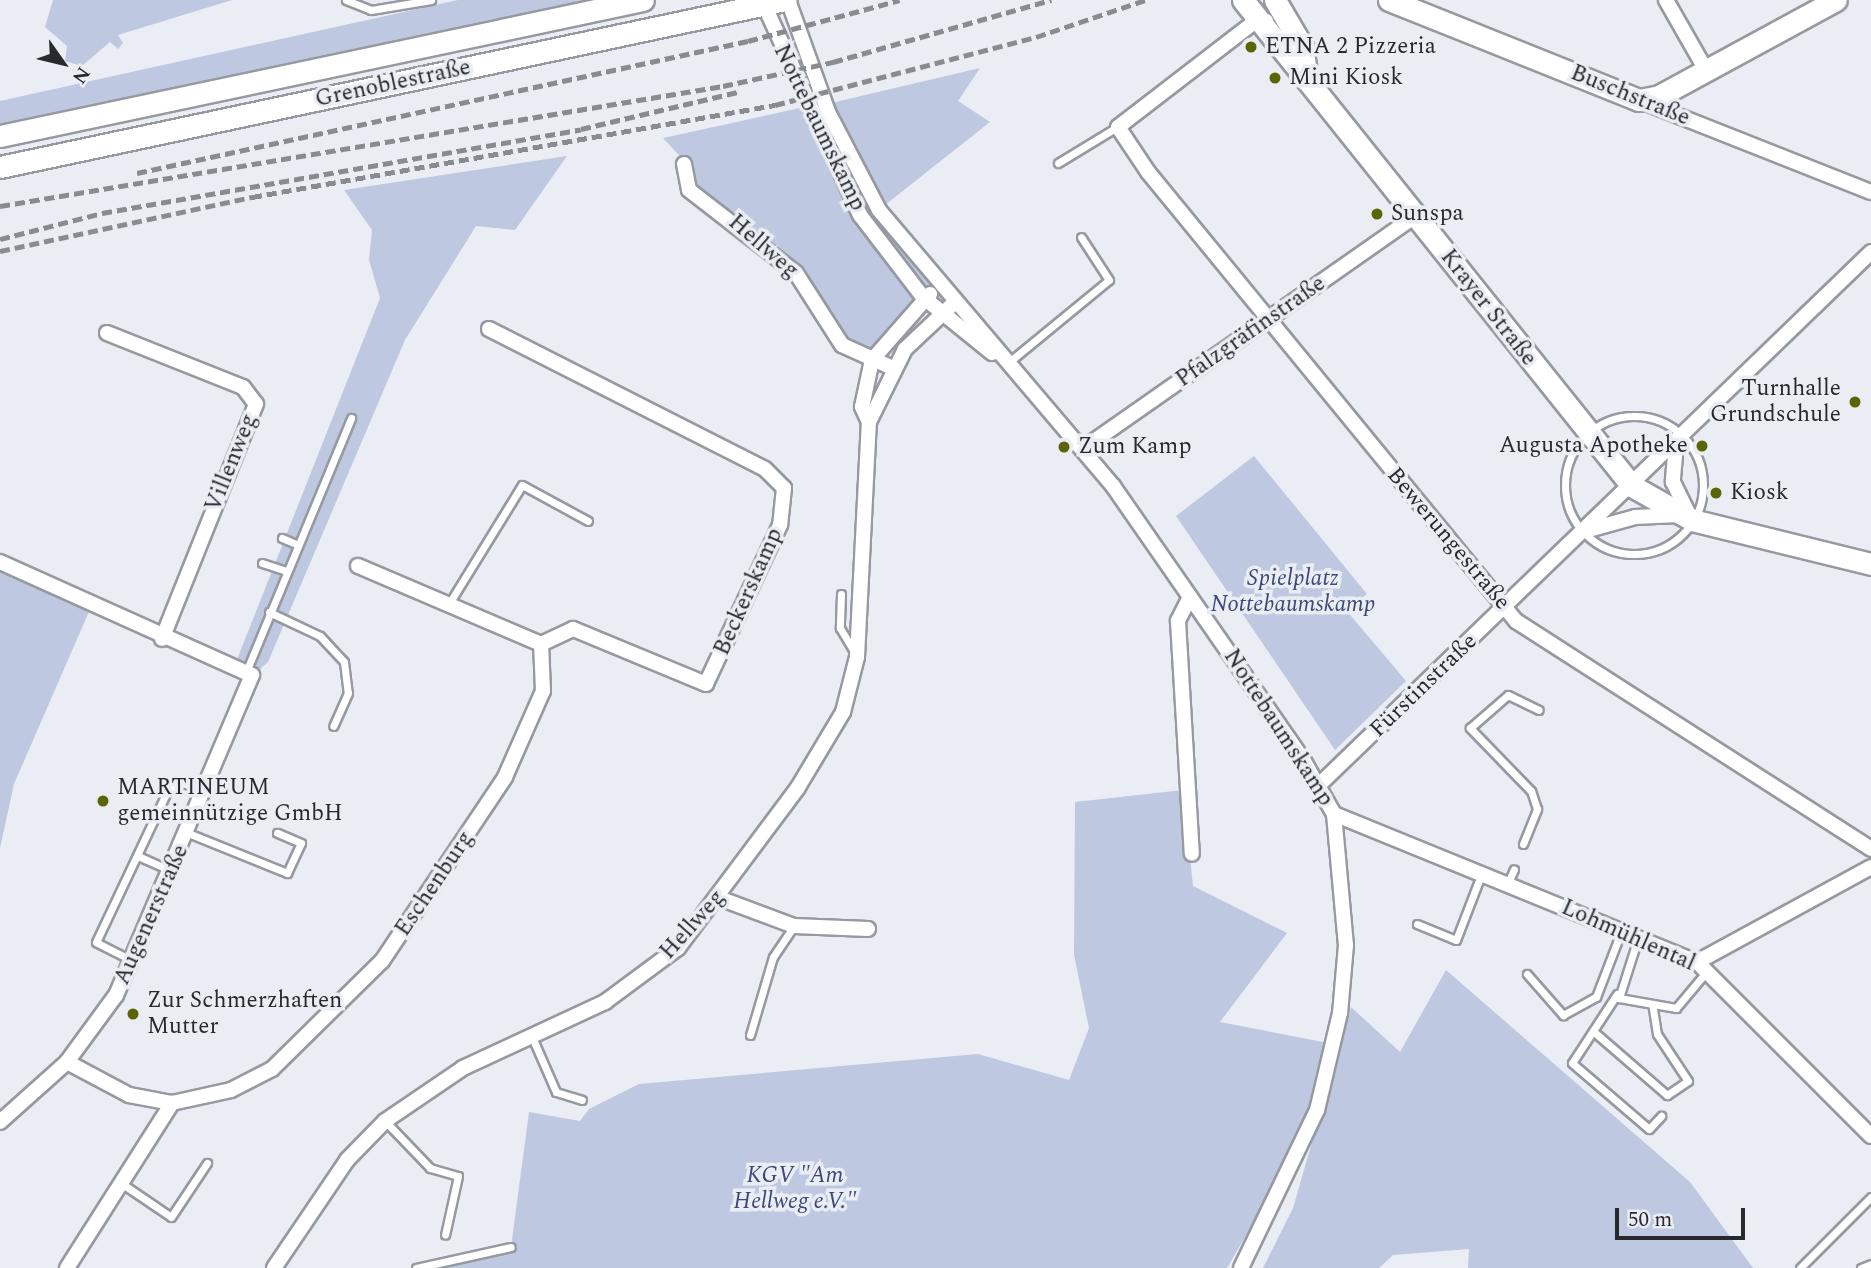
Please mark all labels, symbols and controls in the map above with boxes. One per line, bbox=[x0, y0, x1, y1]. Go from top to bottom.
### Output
north arrow bbox=[28, 28, 98, 98]
place label: ETNA 2 Pizzeria bbox=[1265, 33, 1436, 61]
marker: ETNA 2 Pizzeria bbox=[1243, 39, 1259, 55]
street label: Nottebaumskamp bbox=[767, 40, 871, 216]
street label: Grenoblestraße bbox=[313, 54, 473, 114]
text: N bbox=[64, 60, 97, 90]
street label: Buschstraße bbox=[1566, 60, 1694, 132]
place label: Mini Kiosk bbox=[1289, 64, 1403, 92]
marker: Mini Kiosk bbox=[1267, 70, 1283, 86]
place label: Sunspa bbox=[1391, 200, 1464, 228]
marker: Sunspa bbox=[1369, 206, 1385, 222]
street label: Hellweg bbox=[722, 209, 804, 285]
street label: Krayer Straße bbox=[1434, 244, 1542, 372]
street label: Pfalzgräfinstraße bbox=[1171, 270, 1331, 394]
place label: Turnhalle Grundschule bbox=[1710, 375, 1841, 429]
marker: Turnhalle Grundschule bbox=[1847, 394, 1863, 410]
street label: Villenweg bbox=[200, 410, 264, 516]
place label: Augusta Apotheke bbox=[1499, 432, 1688, 460]
place label: Zum Kamp bbox=[1078, 433, 1191, 461]
marker: Augusta Apotheke bbox=[1694, 438, 1710, 454]
marker: Zum Kamp bbox=[1056, 439, 1072, 455]
street label: Bewerungestraße bbox=[1380, 462, 1516, 616]
place label: Kiosk bbox=[1730, 479, 1789, 507]
marker: Kiosk bbox=[1708, 485, 1724, 501]
street label: Beckerskamp bbox=[709, 524, 789, 660]
park label: Spielplatz Nottebaumskamp bbox=[1210, 565, 1376, 619]
street label: Fürstinstraße bbox=[1365, 628, 1483, 744]
street label: Nottebaumskamp bbox=[1217, 644, 1339, 812]
place label: MARTINEUM gemeinnützige GmbH bbox=[117, 774, 343, 828]
marker: MARTINEUM gemeinnützige GmbH bbox=[95, 793, 111, 809]
street label: Eschenburg bbox=[390, 826, 480, 942]
street label: Augenerstraße bbox=[109, 841, 195, 989]
street label: Hellweg bbox=[655, 884, 731, 966]
street label: Lohmühlental bbox=[1557, 894, 1699, 978]
place label: Zur Schmerzhaften Mutter bbox=[147, 987, 342, 1041]
marker: Zur Schmerzhaften Mutter bbox=[125, 1006, 141, 1022]
park label: KGV "Am Hellweg e.V." bbox=[734, 1162, 856, 1216]
scale bar bbox=[1619, 1194, 1748, 1238]
text: 50 m bbox=[1628, 1204, 1672, 1236]

